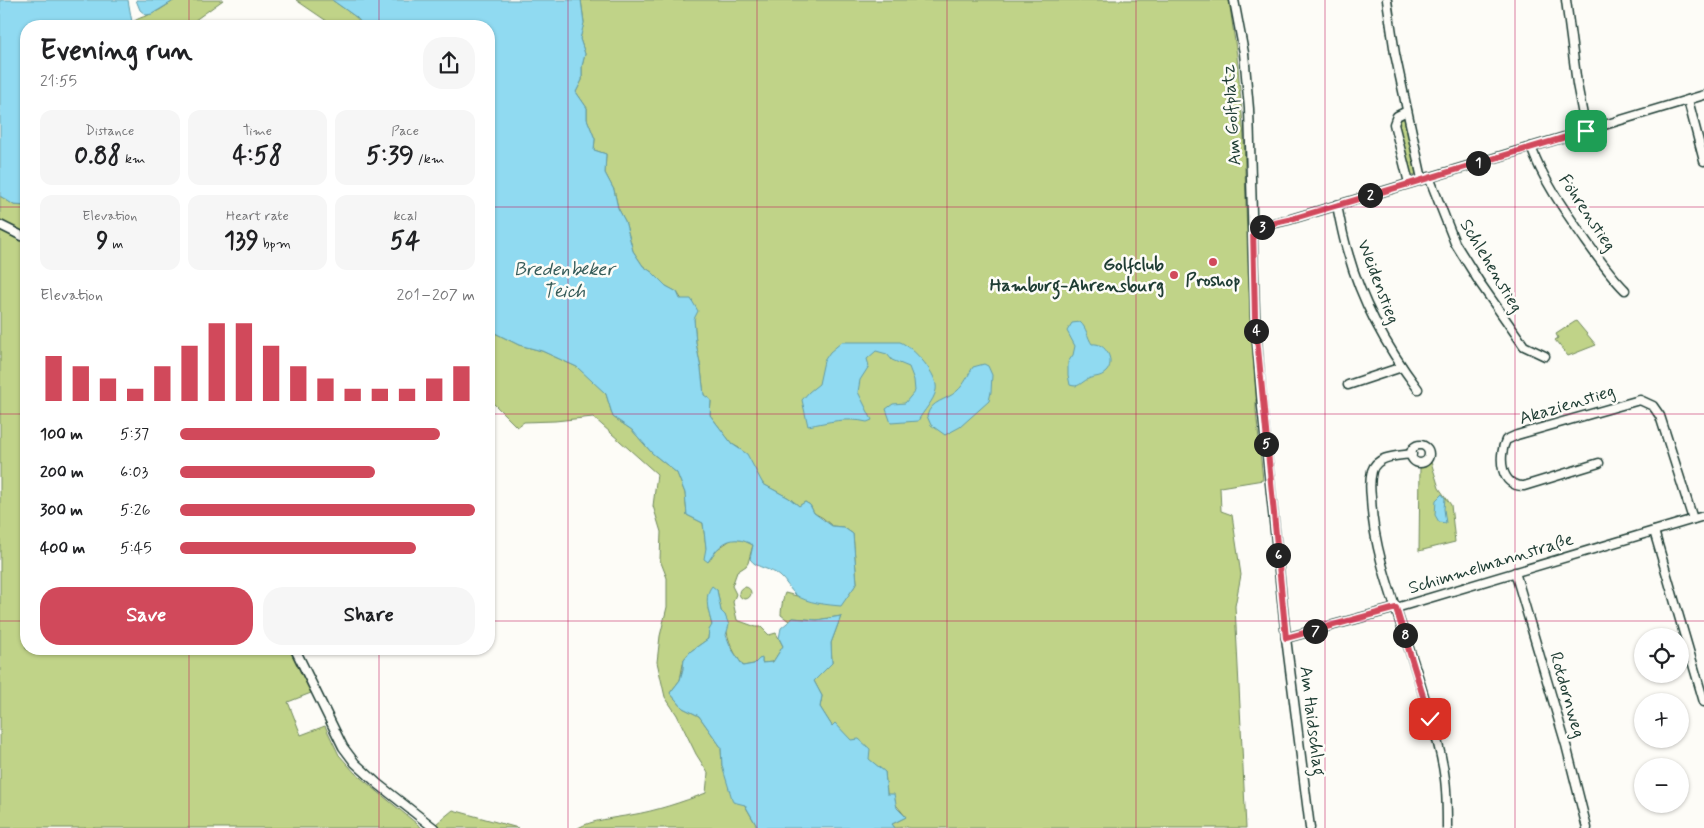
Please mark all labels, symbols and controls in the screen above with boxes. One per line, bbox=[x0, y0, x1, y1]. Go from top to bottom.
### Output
text: Evening run bbox=[40, 33, 193, 70]
button: share bbox=[423, 37, 475, 89]
street label: Am Golfplatz bbox=[1216, 63, 1248, 167]
text: 21:55 bbox=[40, 71, 77, 92]
pin bbox=[1565, 110, 1607, 152]
icon: arrive bbox=[1572, 117, 1600, 145]
text: Distance bbox=[85, 122, 134, 140]
text: Time bbox=[243, 122, 272, 140]
text: Pace bbox=[391, 122, 419, 140]
text: 0.88 bbox=[74, 140, 121, 173]
text: 4:58 bbox=[233, 140, 282, 173]
text: 5:39 bbox=[366, 140, 414, 173]
text: km bbox=[121, 150, 145, 168]
text: /km bbox=[414, 150, 444, 168]
pin: 1 bbox=[1466, 150, 1490, 176]
text: 1 bbox=[1475, 154, 1482, 172]
street label: Föhrenstieg bbox=[1552, 170, 1622, 256]
pin: 2 bbox=[1358, 182, 1382, 208]
text: 2 bbox=[1367, 186, 1374, 204]
text: Elevation bbox=[82, 207, 137, 225]
text: Heart rate bbox=[226, 207, 289, 225]
text: kcal bbox=[393, 207, 417, 225]
pin: 3 bbox=[1250, 214, 1274, 240]
street label: Schlehenstieg bbox=[1454, 215, 1528, 317]
text: 3 bbox=[1259, 218, 1266, 236]
text: 9 bbox=[96, 225, 109, 258]
text: 139 bbox=[224, 225, 259, 258]
text: 54 bbox=[390, 225, 420, 258]
text: m bbox=[109, 235, 123, 253]
text: bpm bbox=[259, 235, 291, 253]
street label: Weidenstieg bbox=[1351, 236, 1405, 328]
place label: Golfclub Hamburg-Ahrensburg bbox=[990, 253, 1164, 300]
marker: Proshop bbox=[1207, 256, 1219, 268]
water label: Bredenbeker Teich bbox=[514, 257, 617, 304]
marker: Golfclub Hamburg-Ahrensburg bbox=[1168, 269, 1180, 281]
place label: Proshop bbox=[1185, 269, 1241, 293]
text: Elevation bbox=[40, 285, 103, 306]
text: 201–207 m bbox=[396, 285, 475, 306]
pin: 4 bbox=[1244, 318, 1268, 344]
text: 4 bbox=[1252, 322, 1261, 340]
street label: Akazienstieg bbox=[1516, 379, 1618, 431]
text: 100 m bbox=[40, 424, 83, 445]
text: 5:37 bbox=[120, 424, 149, 445]
pin: 5 bbox=[1254, 432, 1278, 456]
text: 5 bbox=[1262, 435, 1271, 453]
text: 200 m bbox=[40, 462, 84, 483]
text: 6:03 bbox=[120, 462, 148, 483]
text: 300 m bbox=[40, 500, 83, 521]
text: 5:26 bbox=[120, 500, 151, 521]
street label: Schimmelmannstraße bbox=[1406, 527, 1577, 601]
text: 400 m bbox=[40, 538, 85, 559]
text: 5:45 bbox=[120, 538, 152, 559]
pin: 6 bbox=[1266, 542, 1290, 568]
text: 6 bbox=[1275, 546, 1282, 564]
button: Save bbox=[40, 587, 253, 645]
button: Share bbox=[263, 587, 475, 645]
pin: 7 bbox=[1302, 618, 1328, 644]
text: 7 bbox=[1311, 622, 1320, 640]
pin: 8 bbox=[1392, 622, 1418, 648]
text: 8 bbox=[1402, 626, 1409, 644]
map controls bbox=[1634, 628, 1689, 813]
button: locate bbox=[1634, 628, 1689, 683]
street label: Rotdornweg bbox=[1543, 649, 1591, 741]
street label: Am Haidschlag bbox=[1291, 665, 1331, 778]
button: + bbox=[1634, 693, 1689, 748]
pin bbox=[1409, 698, 1451, 740]
icon: check bbox=[1416, 705, 1444, 733]
button: − bbox=[1634, 758, 1689, 813]

